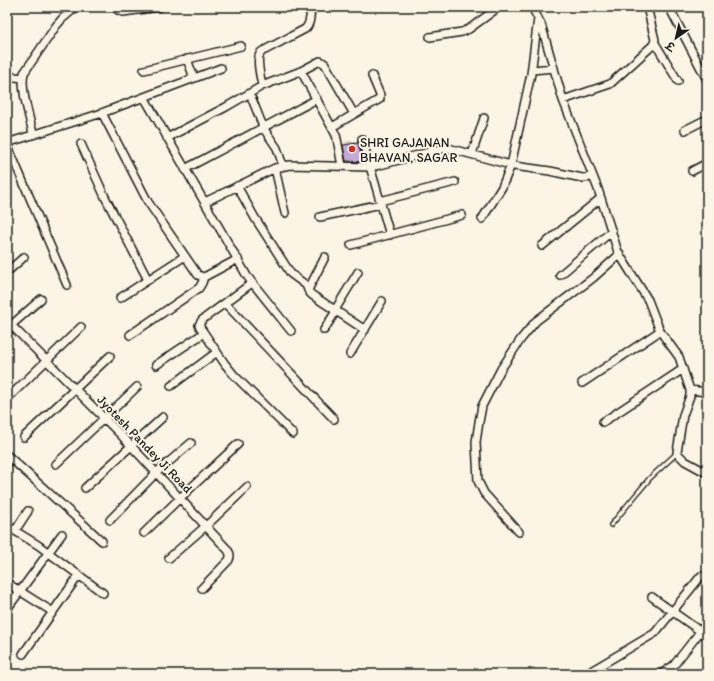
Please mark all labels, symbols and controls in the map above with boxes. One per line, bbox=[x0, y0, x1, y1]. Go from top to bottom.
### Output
north arrow bbox=[656, 18, 696, 58]
text: उ bbox=[663, 38, 678, 54]
place label: SHRI GAJANAN BHAVAN, SAGAR bbox=[360, 135, 457, 165]
marker: SHRI GAJANAN BHAVAN, SAGAR bbox=[347, 144, 357, 154]
street label: Jyotesh Pandey Ji Road bbox=[94, 392, 196, 496]

